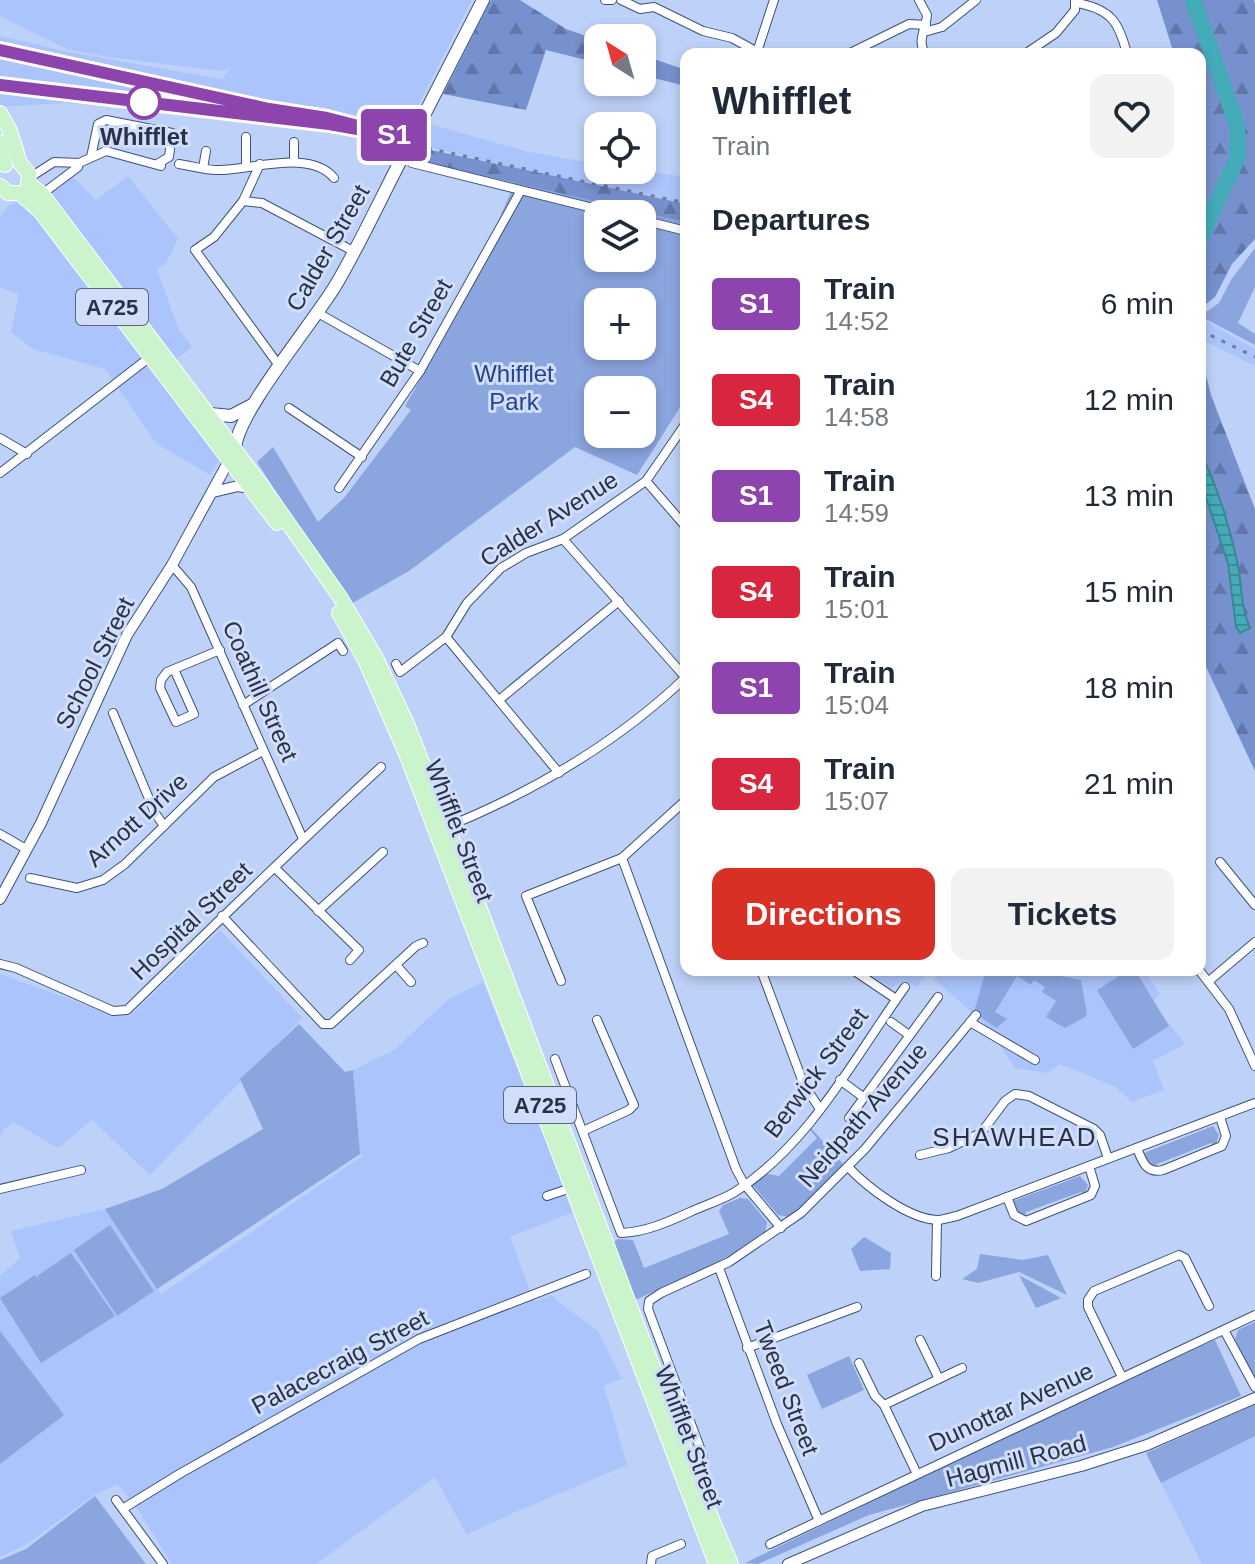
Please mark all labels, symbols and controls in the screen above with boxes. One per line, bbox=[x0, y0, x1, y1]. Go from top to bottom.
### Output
north arrow bbox=[584, 24, 656, 96]
map controls bbox=[584, 24, 656, 448]
button: heart bbox=[1090, 74, 1174, 158]
text: Whifflet bbox=[712, 80, 851, 122]
marker: Whifflet bbox=[127, 85, 161, 119]
line badge: S1 bbox=[358, 109, 430, 161]
button: locate bbox=[584, 112, 656, 184]
text: S1 bbox=[377, 119, 411, 150]
place label: Whifflet bbox=[100, 123, 188, 150]
text: Train bbox=[712, 131, 770, 161]
street label: Calder Street bbox=[281, 179, 375, 316]
button: layers bbox=[584, 200, 656, 272]
text: Departures bbox=[712, 203, 870, 236]
text: Train bbox=[824, 272, 896, 305]
street label: Bute Street bbox=[374, 274, 457, 391]
text: 6 min bbox=[1101, 287, 1174, 320]
button: + bbox=[584, 288, 656, 360]
text: S1 bbox=[739, 288, 773, 319]
road number: A725 bbox=[76, 289, 148, 325]
text: 14:52 bbox=[824, 306, 889, 336]
park label: Whifflet Park bbox=[474, 360, 554, 415]
text: Train bbox=[824, 368, 896, 401]
button: − bbox=[584, 376, 656, 448]
text: 12 min bbox=[1084, 383, 1174, 416]
text: S4 bbox=[739, 384, 773, 415]
text: 14:58 bbox=[824, 402, 889, 432]
text: Train bbox=[824, 464, 896, 497]
street label: Calder Avenue bbox=[475, 466, 622, 572]
text: 13 min bbox=[1084, 479, 1174, 512]
text: S1 bbox=[739, 480, 773, 511]
text: 14:59 bbox=[824, 498, 889, 528]
text: Train bbox=[824, 560, 896, 593]
text: 15 min bbox=[1084, 575, 1174, 608]
text: S4 bbox=[739, 576, 773, 607]
street label: School Street bbox=[50, 592, 139, 733]
text: 15:01 bbox=[824, 594, 889, 624]
street label: Coathill Street bbox=[217, 616, 304, 765]
text: Train bbox=[824, 656, 896, 689]
text: 18 min bbox=[1084, 671, 1174, 704]
text: S1 bbox=[739, 672, 773, 703]
text: 15:04 bbox=[824, 690, 889, 720]
text: Train bbox=[824, 752, 896, 785]
street label: Whifflet Street bbox=[420, 756, 499, 906]
street label: Arnott Drive bbox=[81, 767, 193, 872]
text: 21 min bbox=[1084, 767, 1174, 800]
text: S4 bbox=[739, 768, 773, 799]
text: 15:07 bbox=[824, 786, 889, 816]
street label: Hospital Street bbox=[125, 856, 257, 985]
button: Directions bbox=[712, 868, 935, 960]
button: Tickets bbox=[951, 868, 1174, 960]
street label: Berwick Street bbox=[758, 1003, 873, 1143]
street label: Neidpath Avenue bbox=[793, 1037, 933, 1192]
road number: A725 bbox=[504, 1087, 576, 1123]
district label: SHAWHEAD bbox=[932, 1122, 1098, 1152]
street label: Palacecraig Street bbox=[247, 1303, 433, 1420]
street label: Tweed Street bbox=[749, 1317, 825, 1459]
street label: Dunottar Avenue bbox=[924, 1357, 1097, 1456]
street label: Whifflet Street bbox=[650, 1362, 729, 1512]
street label: Hagmill Road bbox=[943, 1429, 1089, 1492]

